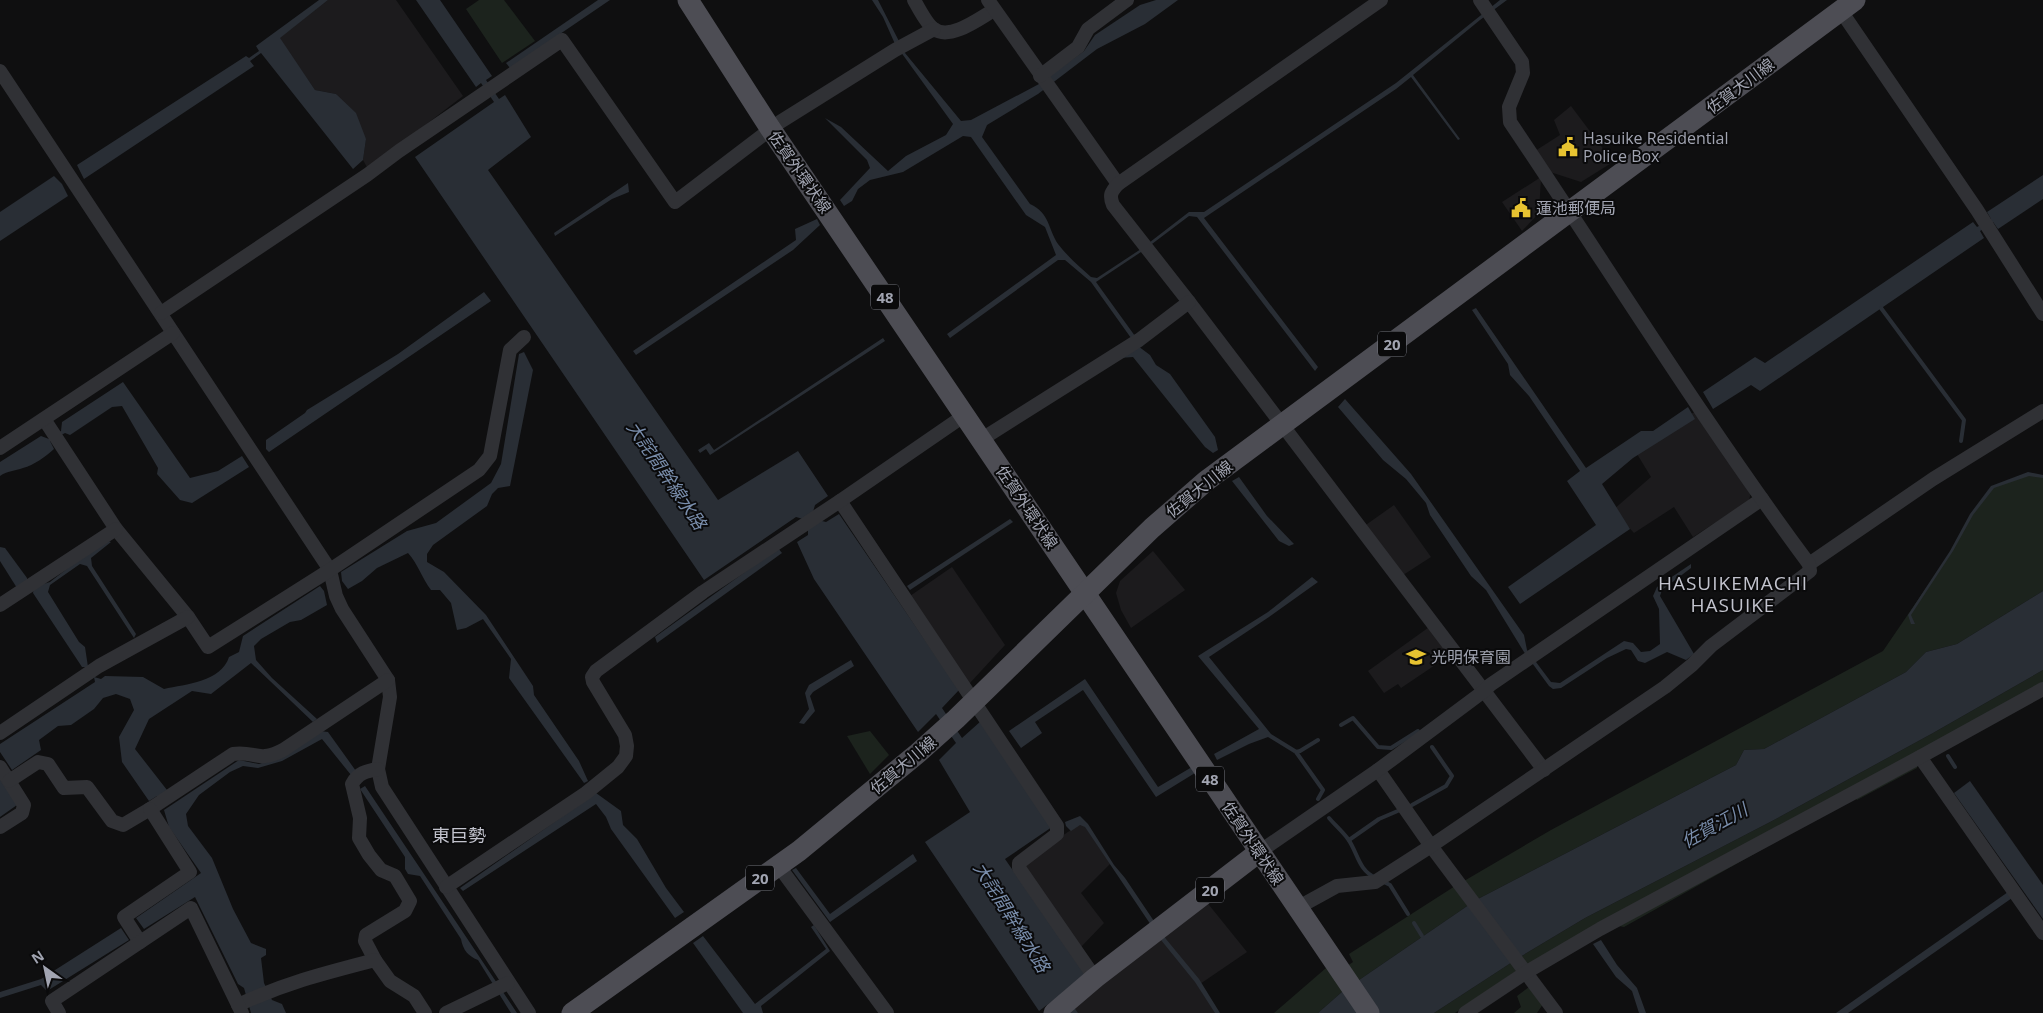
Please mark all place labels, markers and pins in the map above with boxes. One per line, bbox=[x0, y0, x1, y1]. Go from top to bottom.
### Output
place label: Hasuike Residential Police Box bbox=[1583, 127, 1729, 167]
public building icon: Hasuike Residential Police Box bbox=[1557, 136, 1579, 158]
public building icon: 蓮池郵便局 bbox=[1510, 197, 1532, 219]
place label: 蓮池郵便局 bbox=[1536, 197, 1616, 219]
school or university icon: 光明保育園 bbox=[1405, 646, 1427, 668]
place label: 光明保育園 bbox=[1431, 646, 1511, 668]

